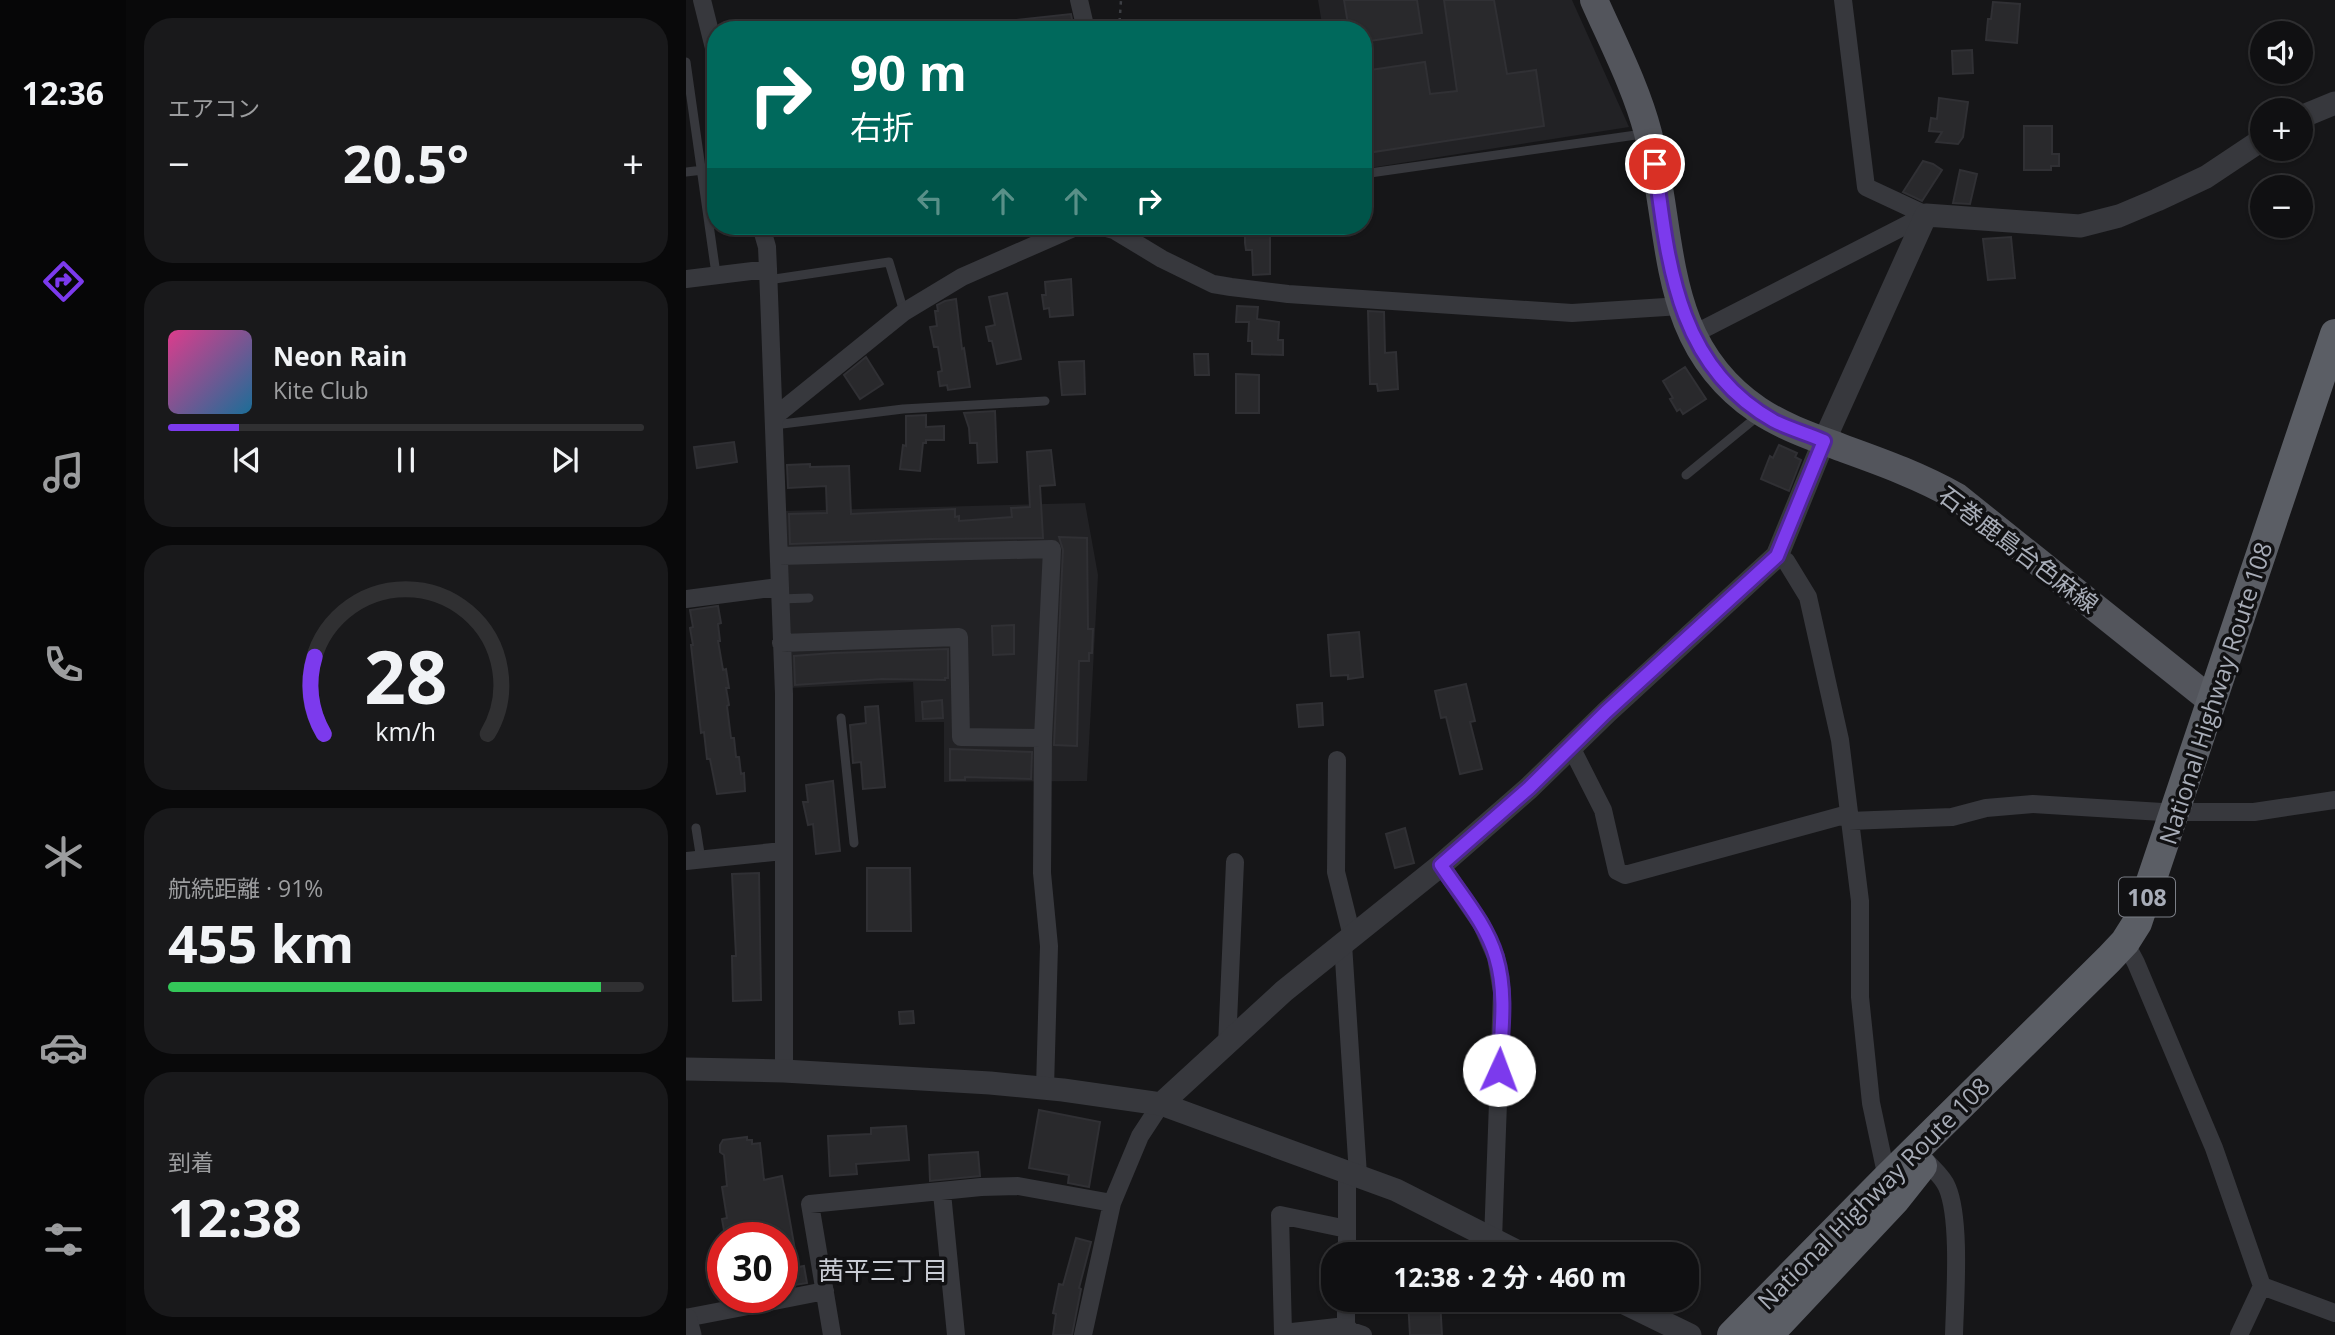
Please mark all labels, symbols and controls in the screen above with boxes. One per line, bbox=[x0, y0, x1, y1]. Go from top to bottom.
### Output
map controls bbox=[2250, 21, 2313, 238]
button: sound bbox=[2250, 21, 2313, 84]
text: 90 m bbox=[850, 39, 967, 105]
icon: right bbox=[735, 49, 826, 140]
text: 12:36 bbox=[22, 71, 104, 114]
text: エアコン bbox=[168, 92, 260, 124]
button: + bbox=[2250, 98, 2313, 161]
text: 右折 bbox=[850, 105, 914, 148]
text: 20.5° bbox=[343, 127, 469, 198]
pin bbox=[1625, 134, 1685, 194]
text: − bbox=[168, 137, 190, 189]
text: + bbox=[622, 137, 644, 189]
icon: arrive bbox=[1636, 145, 1674, 183]
button: − bbox=[2250, 175, 2313, 238]
icon: left bbox=[911, 182, 949, 220]
icon: ahead bbox=[984, 182, 1022, 220]
icon: ahead bbox=[1057, 182, 1095, 220]
icon: right bbox=[1130, 182, 1168, 220]
icon: directions bbox=[39, 257, 88, 306]
text: Neon Rain bbox=[273, 338, 407, 374]
text: Kite Club bbox=[273, 374, 368, 406]
icon: previous bbox=[228, 441, 266, 479]
icon: pause bbox=[387, 441, 425, 479]
icon: next bbox=[546, 441, 584, 479]
icon: music bbox=[39, 448, 88, 497]
street label: 石巻鹿島台色麻線 bbox=[1932, 478, 2106, 620]
street label: National Highway Route 108 bbox=[2150, 538, 2280, 848]
text: 28 bbox=[364, 626, 448, 725]
icon: phone bbox=[39, 640, 88, 689]
text: km/h bbox=[376, 713, 436, 747]
icon: climate bbox=[39, 832, 88, 881]
text: 航続距離 · 91% bbox=[168, 872, 323, 904]
road number: 108 bbox=[2119, 877, 2175, 916]
text: 455 km bbox=[168, 907, 354, 978]
icon: car bbox=[39, 1023, 88, 1072]
position arrow bbox=[1462, 1033, 1536, 1107]
street label: National Highway Route 108 bbox=[1750, 1070, 1996, 1316]
text: 到着 bbox=[168, 1146, 214, 1178]
text: 12:38 bbox=[168, 1181, 302, 1252]
icon: filters bbox=[39, 1215, 88, 1264]
speed limit sign: 30 bbox=[707, 1222, 798, 1313]
district label: 茜平三丁目 bbox=[818, 1252, 948, 1288]
text: 12:38 · 2 分 · 460 m bbox=[1393, 1259, 1627, 1295]

